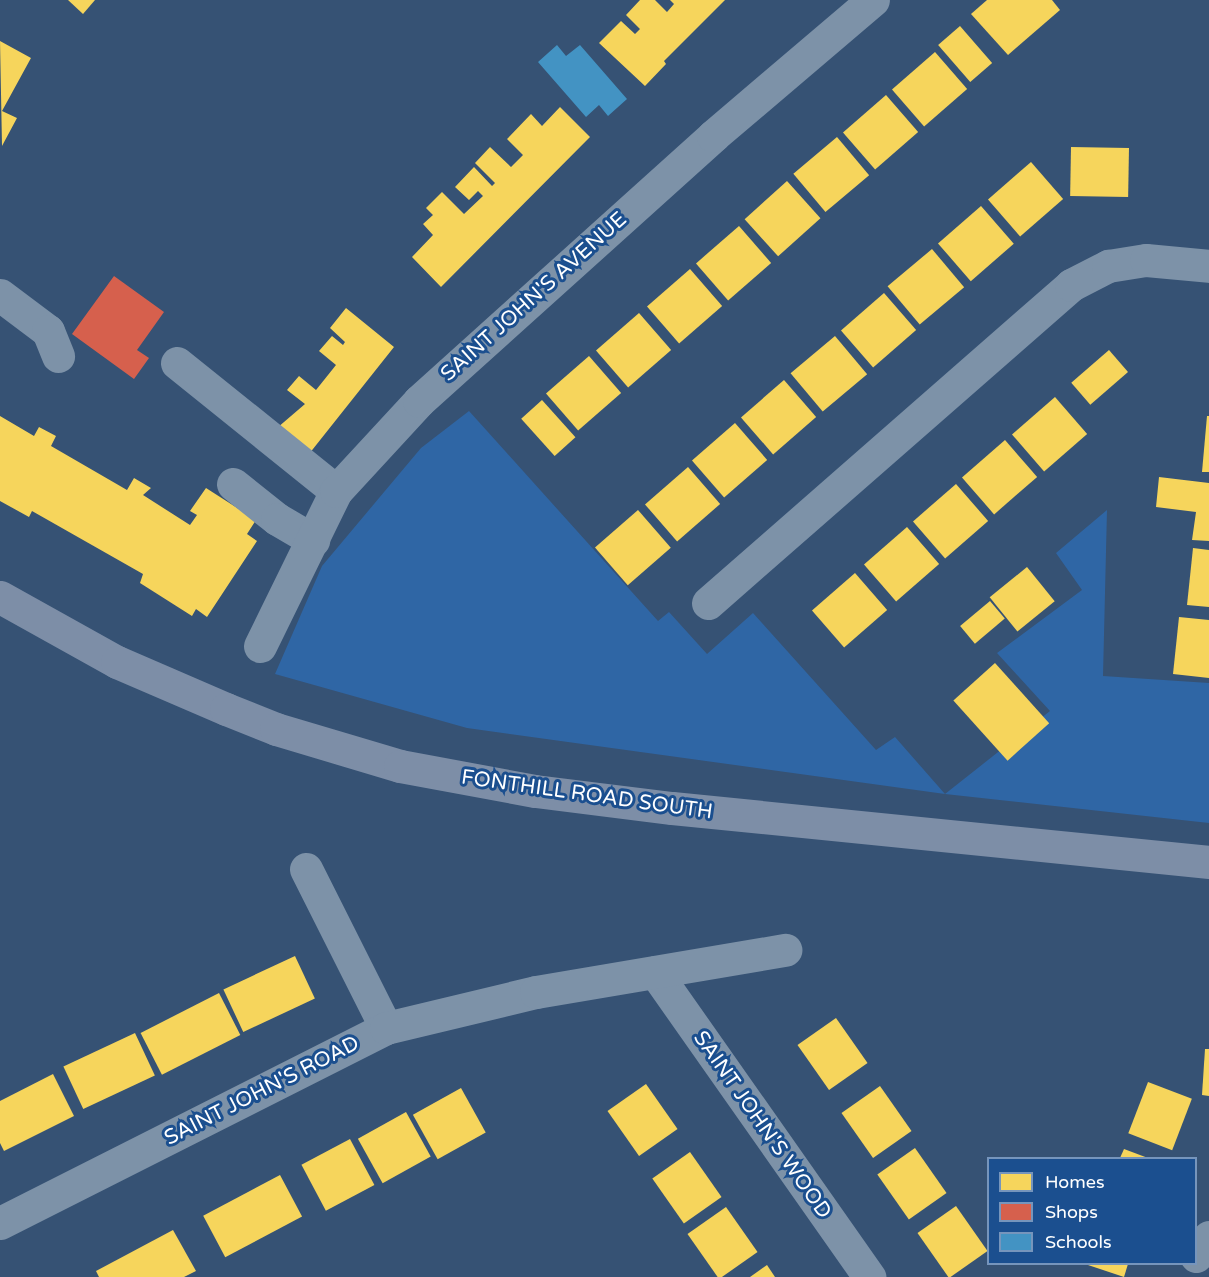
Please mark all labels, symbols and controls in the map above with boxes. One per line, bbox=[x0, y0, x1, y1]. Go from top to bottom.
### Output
street label: SAINT JOHN'S AVENUE bbox=[436, 207, 632, 387]
street label: FONTHILL ROAD SOUTH bbox=[460, 765, 714, 825]
street label: SAINT JOHN'S WOOD bbox=[688, 1026, 836, 1224]
street label: SAINT JOHN'S ROAD bbox=[160, 1031, 364, 1151]
legend bbox=[987, 1157, 1197, 1265]
text: Homes bbox=[1045, 1171, 1105, 1193]
text: Shops bbox=[1045, 1201, 1098, 1223]
text: Schools bbox=[1045, 1231, 1112, 1253]

